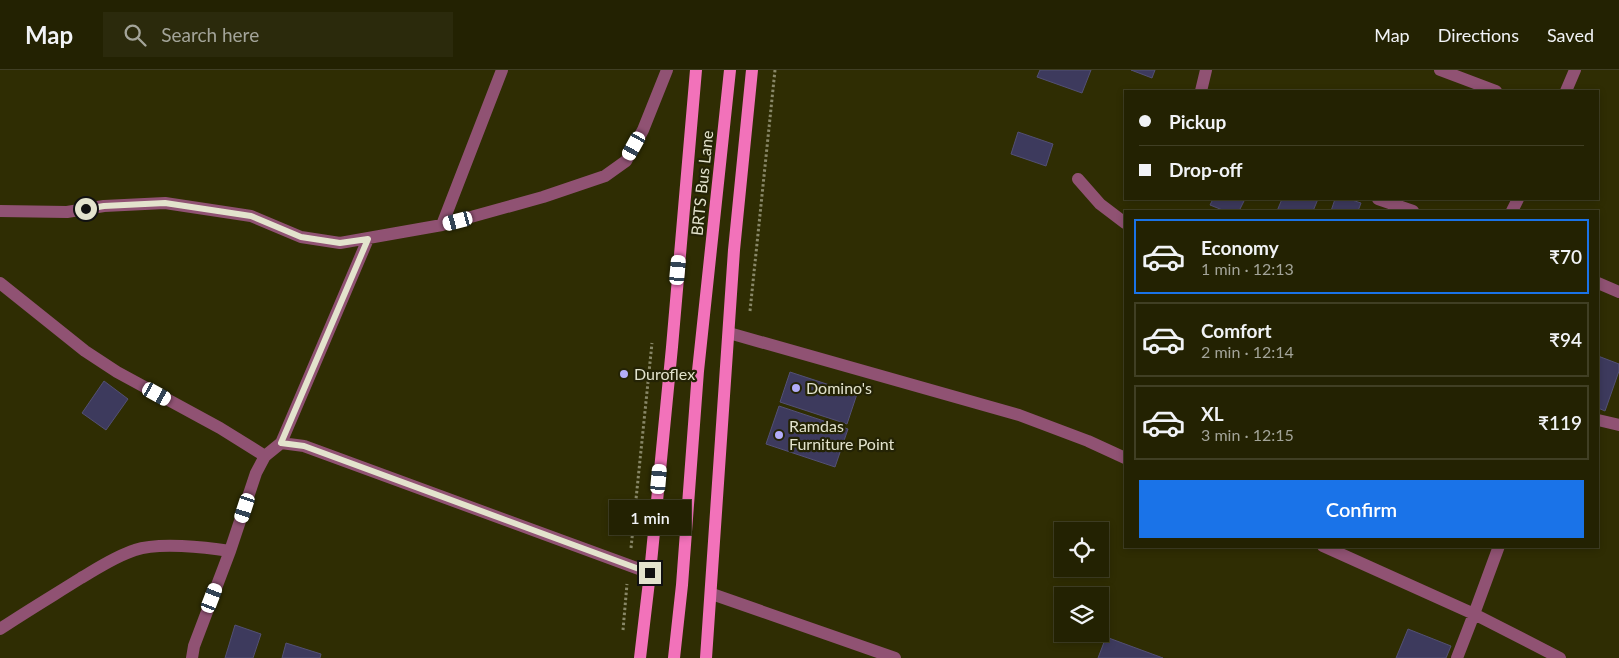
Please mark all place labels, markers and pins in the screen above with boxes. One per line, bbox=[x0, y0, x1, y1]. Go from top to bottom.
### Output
place label: Duroflex bbox=[634, 364, 695, 383]
marker: Duroflex bbox=[618, 368, 630, 380]
place label: Domino's bbox=[806, 378, 872, 397]
marker: Domino's bbox=[790, 382, 802, 394]
place label: Ramdas Furniture Point bbox=[789, 416, 895, 453]
marker: Ramdas Furniture Point bbox=[773, 429, 785, 441]

